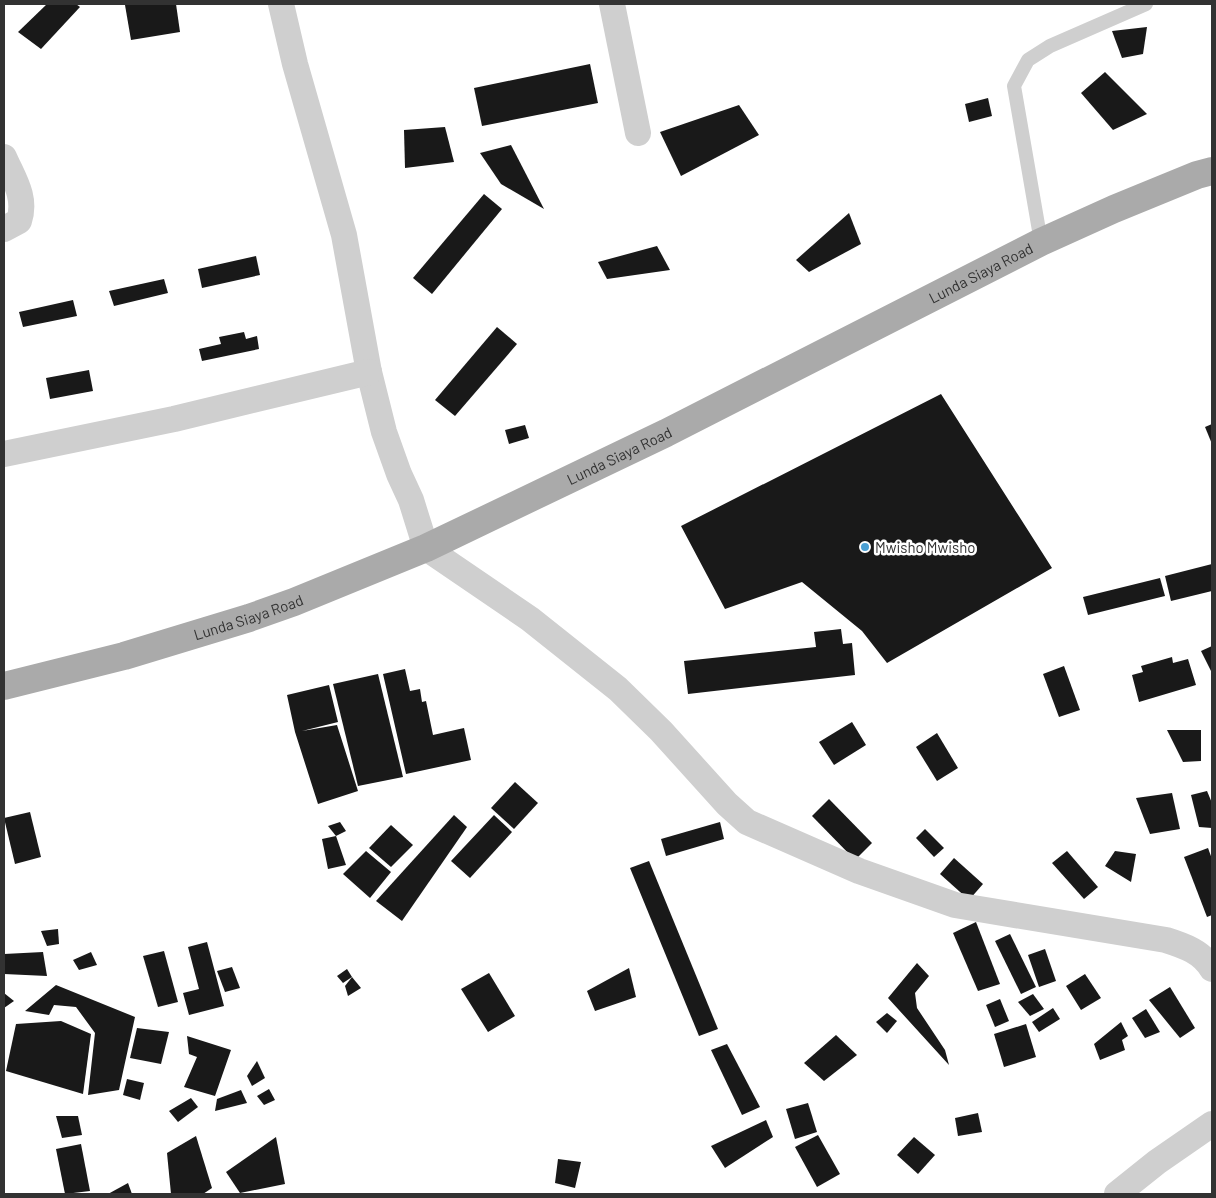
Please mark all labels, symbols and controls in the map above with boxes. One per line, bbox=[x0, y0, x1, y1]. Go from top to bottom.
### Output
street label: Lunda Siaya Road bbox=[926, 239, 1036, 307]
street label: Lunda Siaya Road bbox=[564, 423, 675, 488]
place label: Mwisho Mwisho bbox=[875, 538, 975, 556]
marker: Mwisho Mwisho bbox=[859, 541, 871, 553]
street label: Lunda Siaya Road bbox=[191, 590, 306, 643]

